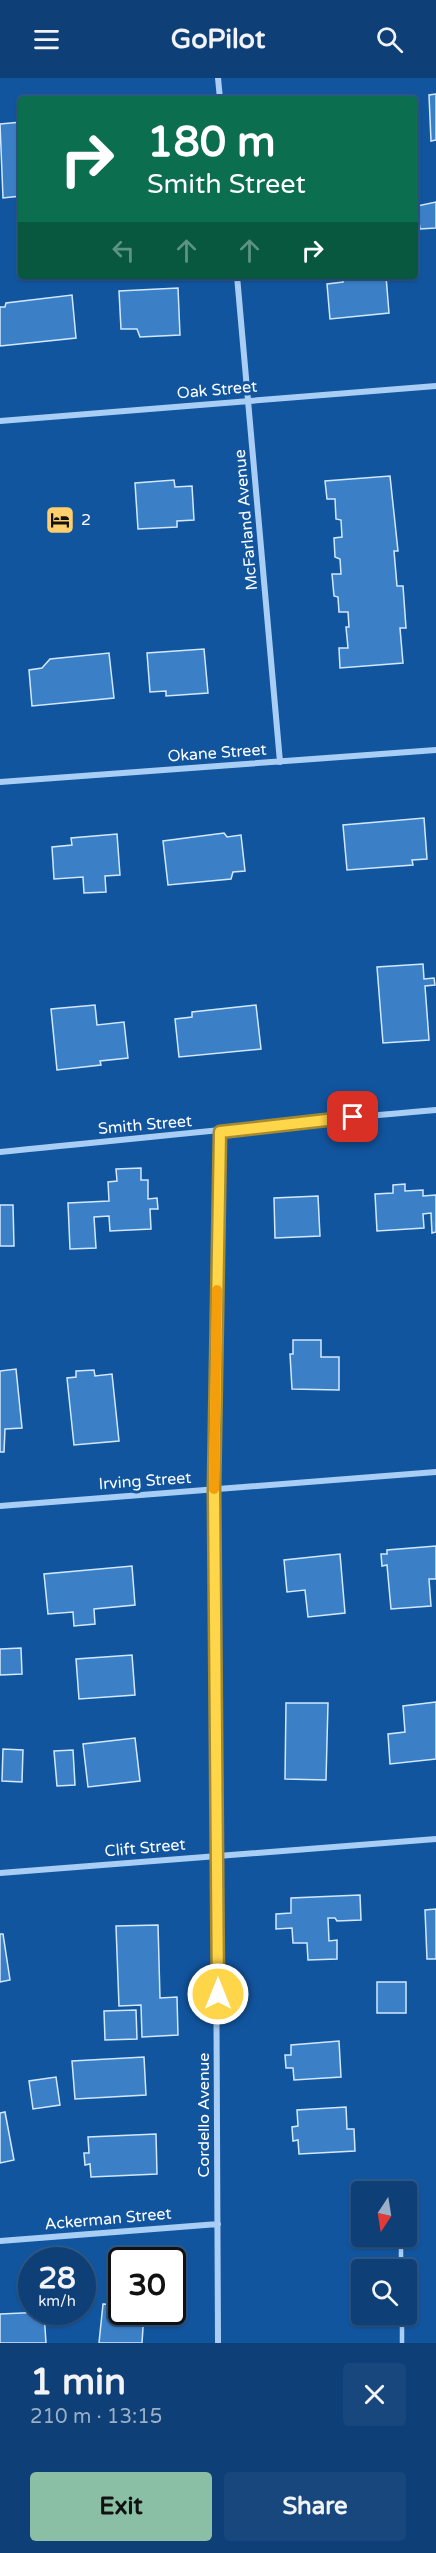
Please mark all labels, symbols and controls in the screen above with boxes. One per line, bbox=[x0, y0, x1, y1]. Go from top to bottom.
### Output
icon: menu bbox=[30, 23, 63, 56]
text: GoPilot bbox=[171, 23, 265, 56]
icon: search bbox=[373, 23, 406, 56]
text: 180 m bbox=[147, 117, 276, 168]
icon: right bbox=[48, 120, 126, 198]
text: Smith Street bbox=[147, 168, 306, 201]
icon: left bbox=[107, 234, 140, 267]
icon: ahead bbox=[170, 234, 203, 267]
icon: ahead bbox=[233, 234, 266, 267]
icon: right bbox=[296, 234, 329, 267]
street label: Oak Street bbox=[176, 377, 258, 403]
street label: McFarland Avenue bbox=[230, 449, 262, 591]
hotel icon: 2 bbox=[44, 504, 76, 536]
place label: 2 bbox=[81, 510, 91, 530]
street label: Okane Street bbox=[167, 740, 267, 766]
pin bbox=[327, 1091, 378, 1142]
icon: arrive bbox=[336, 1100, 369, 1133]
street label: Smith Street bbox=[97, 1111, 193, 1139]
street label: Irving Street bbox=[98, 1468, 192, 1494]
street label: Clift Street bbox=[104, 1835, 186, 1861]
position arrow bbox=[186, 1962, 250, 2026]
street label: Cordello Avenue bbox=[194, 2053, 214, 2177]
north arrow bbox=[351, 2181, 417, 2247]
map controls bbox=[351, 2181, 417, 2325]
street label: Ackerman Street bbox=[44, 2203, 172, 2235]
speed limit sign: 30 bbox=[108, 2247, 186, 2325]
button: search bbox=[351, 2259, 417, 2325]
text: 28 bbox=[38, 2260, 76, 2297]
text: km/h bbox=[38, 2292, 76, 2310]
text: 1 min bbox=[30, 2361, 126, 2404]
button: close bbox=[343, 2363, 406, 2426]
text: 210 m · 13:15 bbox=[30, 2405, 162, 2429]
button: Exit bbox=[30, 2472, 212, 2541]
button: Share bbox=[224, 2472, 406, 2541]

